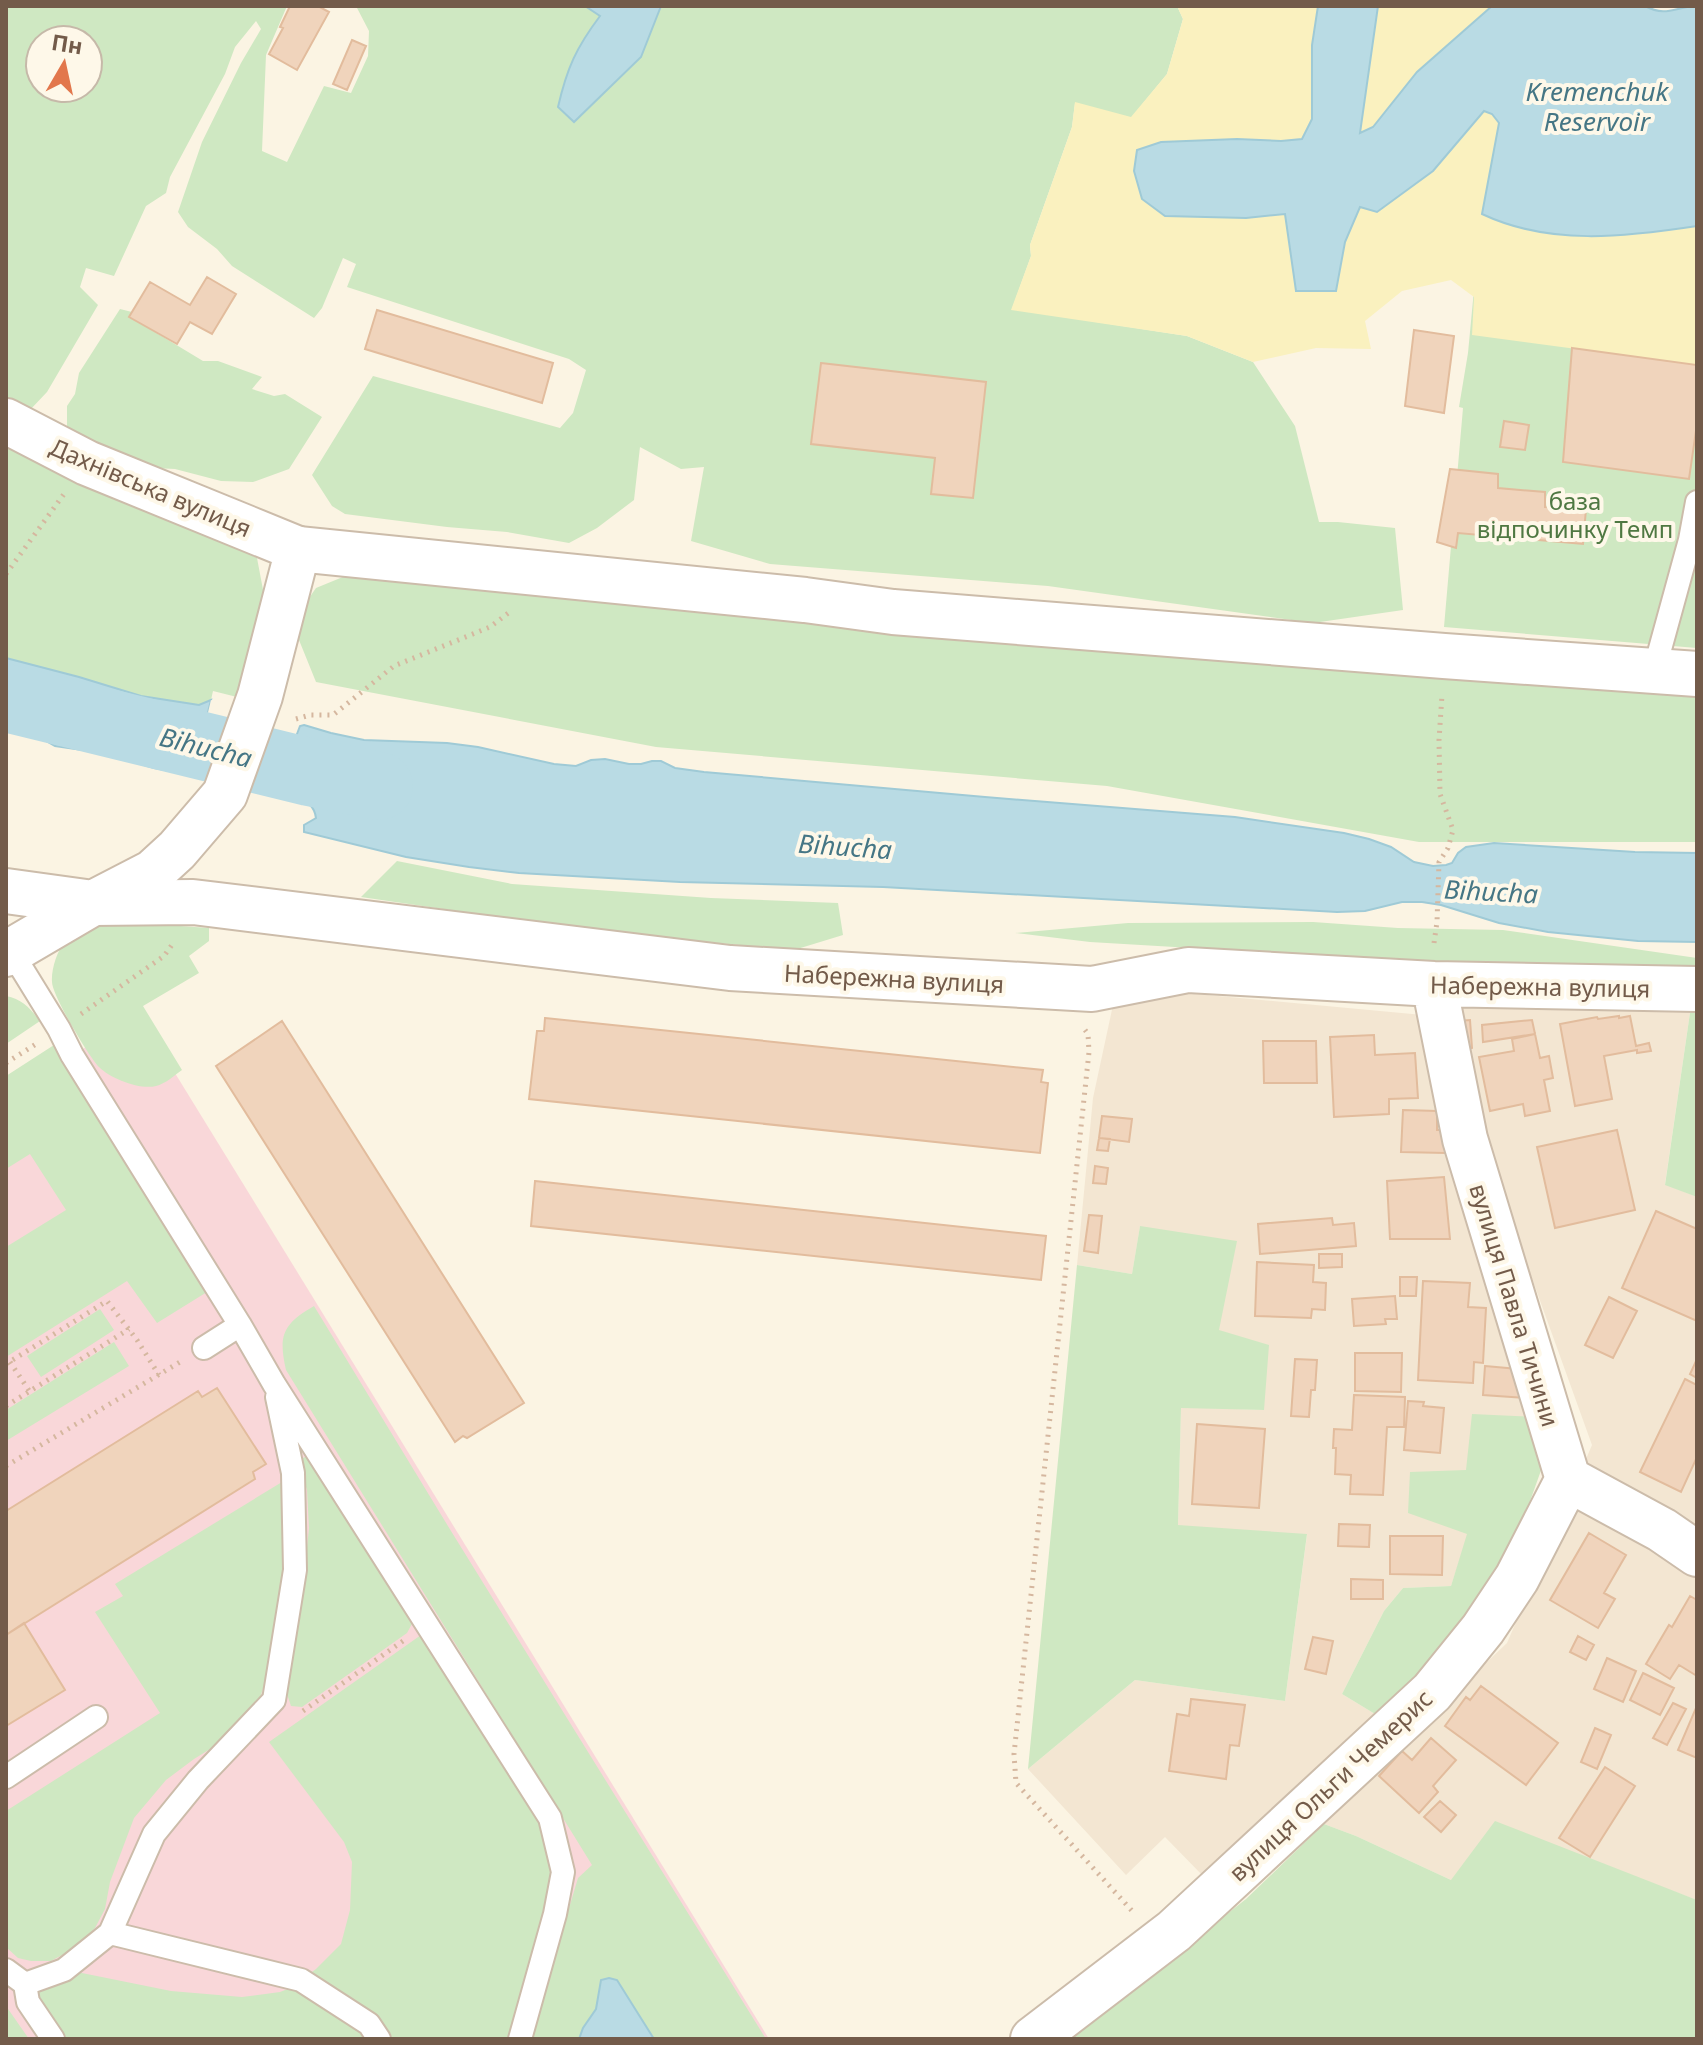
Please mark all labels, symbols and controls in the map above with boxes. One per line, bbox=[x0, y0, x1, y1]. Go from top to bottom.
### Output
north arrow bbox=[24, 24, 104, 104]
text: Пн bbox=[50, 26, 85, 61]
water label: Kremenchuk Reservoir bbox=[1526, 73, 1670, 139]
street label: Дахнівська вулиця bbox=[45, 430, 257, 544]
park label: база відпочинку Темп bbox=[1477, 484, 1673, 545]
water label: Bihucha bbox=[156, 718, 256, 776]
water label: Bihucha bbox=[797, 825, 893, 867]
water label: Bihucha bbox=[1443, 871, 1539, 911]
street label: Набережна вулиця bbox=[783, 956, 1005, 1000]
street label: Набережна вулиця bbox=[1430, 968, 1650, 1004]
street label: вулиця Павла Тичини bbox=[1462, 1179, 1568, 1431]
street label: вулиця Ольги Чемерис bbox=[1221, 1682, 1439, 1888]

